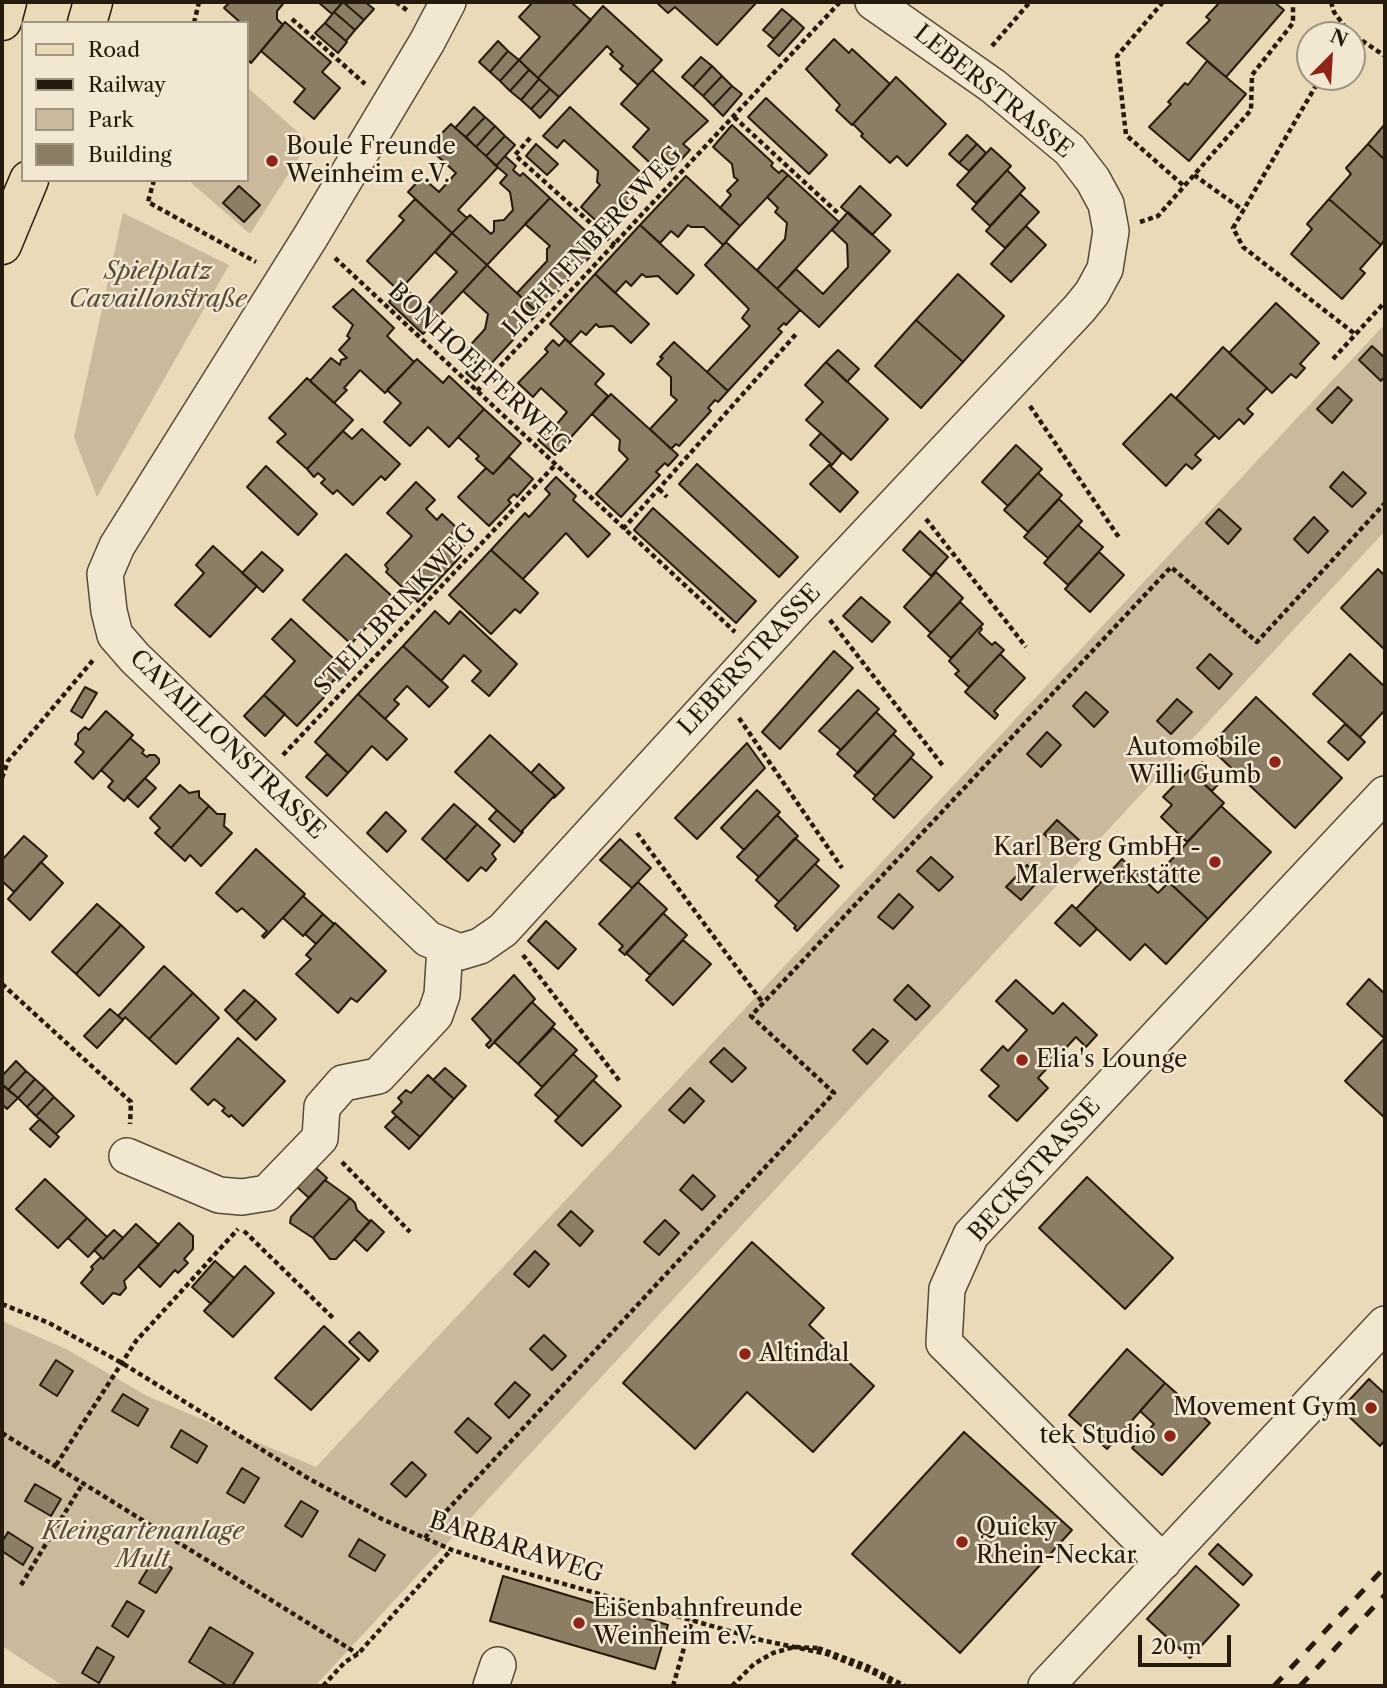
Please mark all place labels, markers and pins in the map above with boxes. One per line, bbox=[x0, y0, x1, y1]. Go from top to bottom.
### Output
place label: Boule Freunde Weinheim e.V. bbox=[286, 133, 456, 189]
marker: Boule Freunde Weinheim e.V. bbox=[264, 153, 280, 169]
place label: Automobile Willi Gumb bbox=[1126, 734, 1261, 790]
marker: Automobile Willi Gumb bbox=[1267, 754, 1283, 770]
place label: Karl Berg GmbH - Malerwerkstätte bbox=[993, 834, 1201, 890]
marker: Karl Berg GmbH - Malerwerkstätte bbox=[1207, 854, 1223, 870]
place label: Elia's Lounge bbox=[1036, 1046, 1187, 1074]
marker: Elia's Lounge bbox=[1014, 1052, 1030, 1068]
place label: Altindal bbox=[759, 1340, 849, 1368]
marker: Altindal bbox=[737, 1346, 753, 1362]
place label: Movement Gym bbox=[1173, 1394, 1357, 1422]
marker: Movement Gym bbox=[1363, 1400, 1379, 1416]
place label: tek Studio bbox=[1040, 1422, 1156, 1450]
marker: tek Studio bbox=[1162, 1428, 1178, 1444]
place label: Quicky Rhein-Neckar bbox=[976, 1514, 1137, 1570]
marker: Quicky Rhein-Neckar bbox=[954, 1534, 970, 1550]
place label: Eisenbahnfreunde Weinheim e.V. bbox=[593, 1595, 803, 1651]
marker: Eisenbahnfreunde Weinheim e.V. bbox=[571, 1615, 587, 1631]

